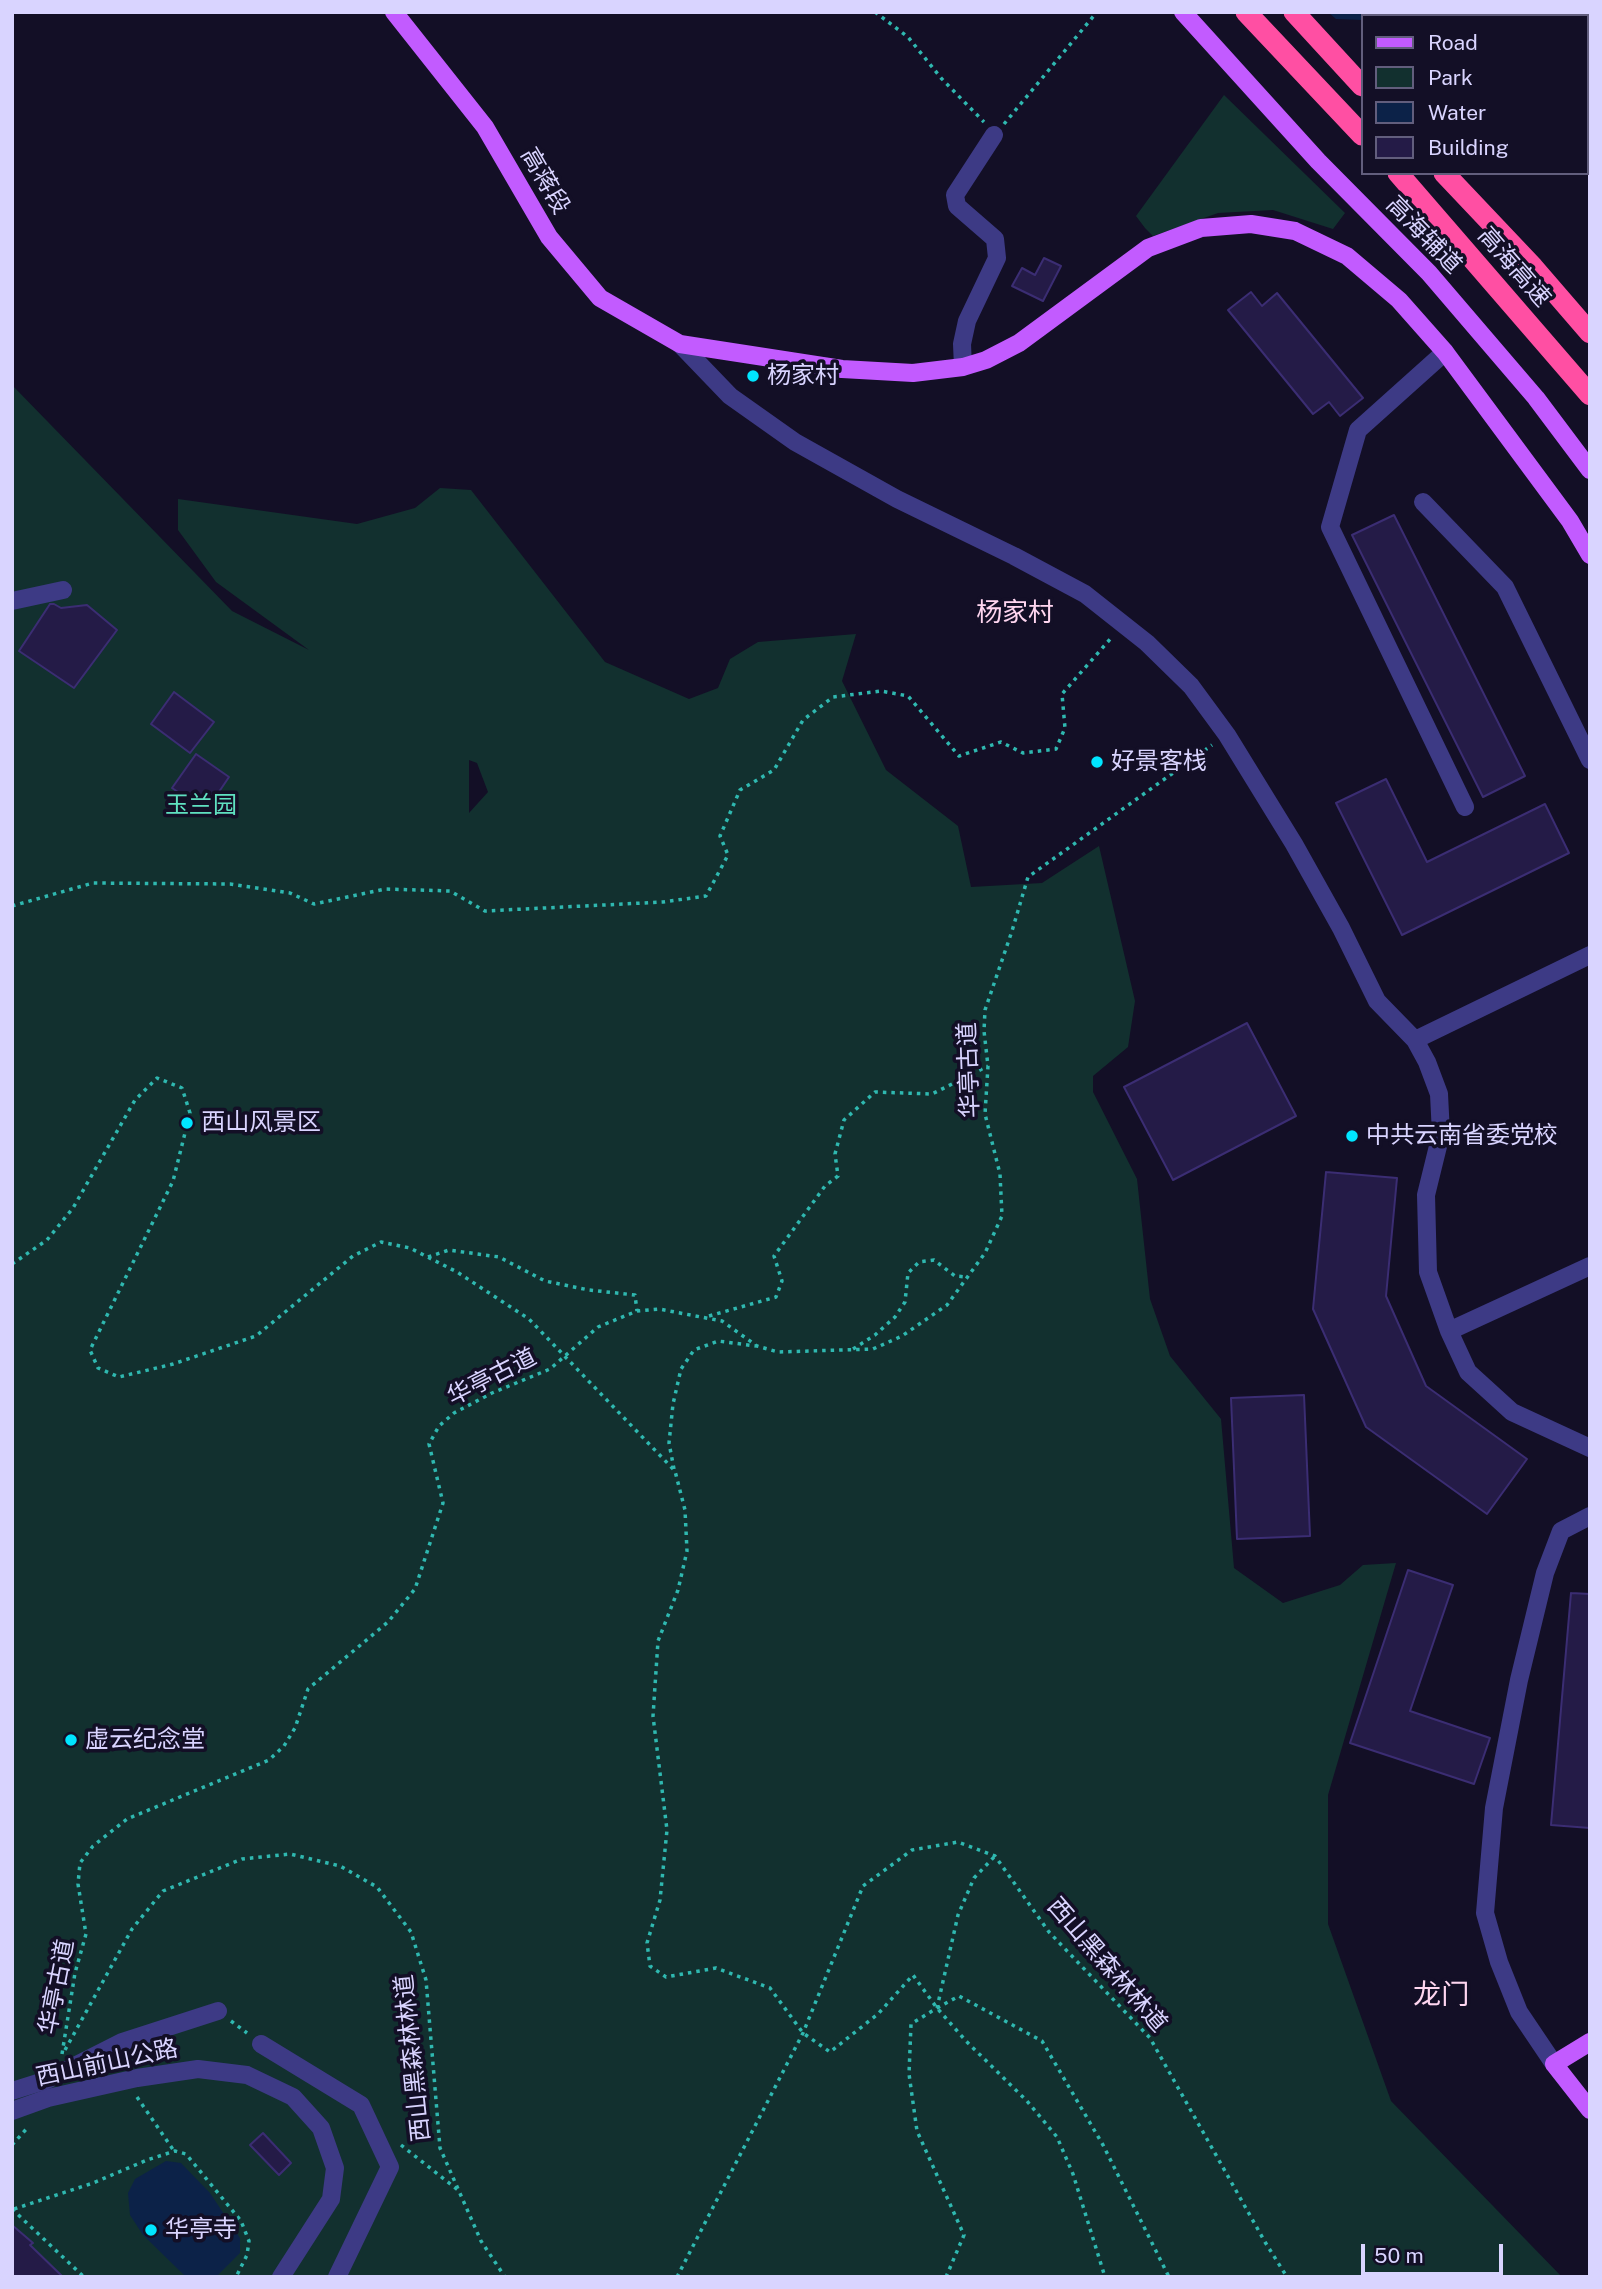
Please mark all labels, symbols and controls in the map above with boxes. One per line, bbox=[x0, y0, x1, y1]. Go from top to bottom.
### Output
legend bbox=[1360, 14, 1588, 175]
text: Road bbox=[1428, 30, 1478, 55]
text: Park bbox=[1428, 65, 1473, 90]
text: Water bbox=[1428, 100, 1486, 125]
text: Building bbox=[1428, 135, 1509, 160]
street label: 高蒋段 bbox=[515, 143, 575, 219]
street label: 高海辅道 bbox=[1380, 190, 1468, 280]
street label: 高海高速 bbox=[1472, 221, 1556, 313]
place label: 杨家村 bbox=[767, 362, 839, 390]
marker: 杨家村 bbox=[745, 368, 761, 384]
district label: 杨家村 bbox=[976, 597, 1054, 629]
place label: 好景客栈 bbox=[1111, 748, 1207, 776]
marker: 好景客栈 bbox=[1089, 754, 1105, 770]
park label: 玉兰园 bbox=[165, 792, 237, 820]
street label: 华亭古道 bbox=[953, 1022, 985, 1118]
place label: 西山风景区 bbox=[201, 1109, 321, 1137]
marker: 西山风景区 bbox=[179, 1115, 195, 1131]
place label: 中共云南省委党校 bbox=[1366, 1122, 1558, 1150]
marker: 中共云南省委党校 bbox=[1344, 1128, 1360, 1144]
street label: 华亭古道 bbox=[443, 1342, 541, 1412]
place label: 虚云纪念堂 bbox=[85, 1726, 205, 1754]
marker: 虚云纪念堂 bbox=[63, 1732, 79, 1748]
street label: 西山黑森林林道 bbox=[1041, 1892, 1173, 2038]
street label: 华亭古道 bbox=[34, 1937, 80, 2037]
street label: 西山黑森林林道 bbox=[390, 1973, 436, 2143]
district label: 龙门 bbox=[1413, 1978, 1469, 2012]
street label: 西山前山公路 bbox=[34, 2034, 180, 2092]
place label: 华亭寺 bbox=[165, 2216, 237, 2244]
marker: 华亭寺 bbox=[143, 2222, 159, 2238]
scale bar bbox=[1364, 2230, 1506, 2274]
text: 50 m bbox=[1374, 2243, 1424, 2268]

